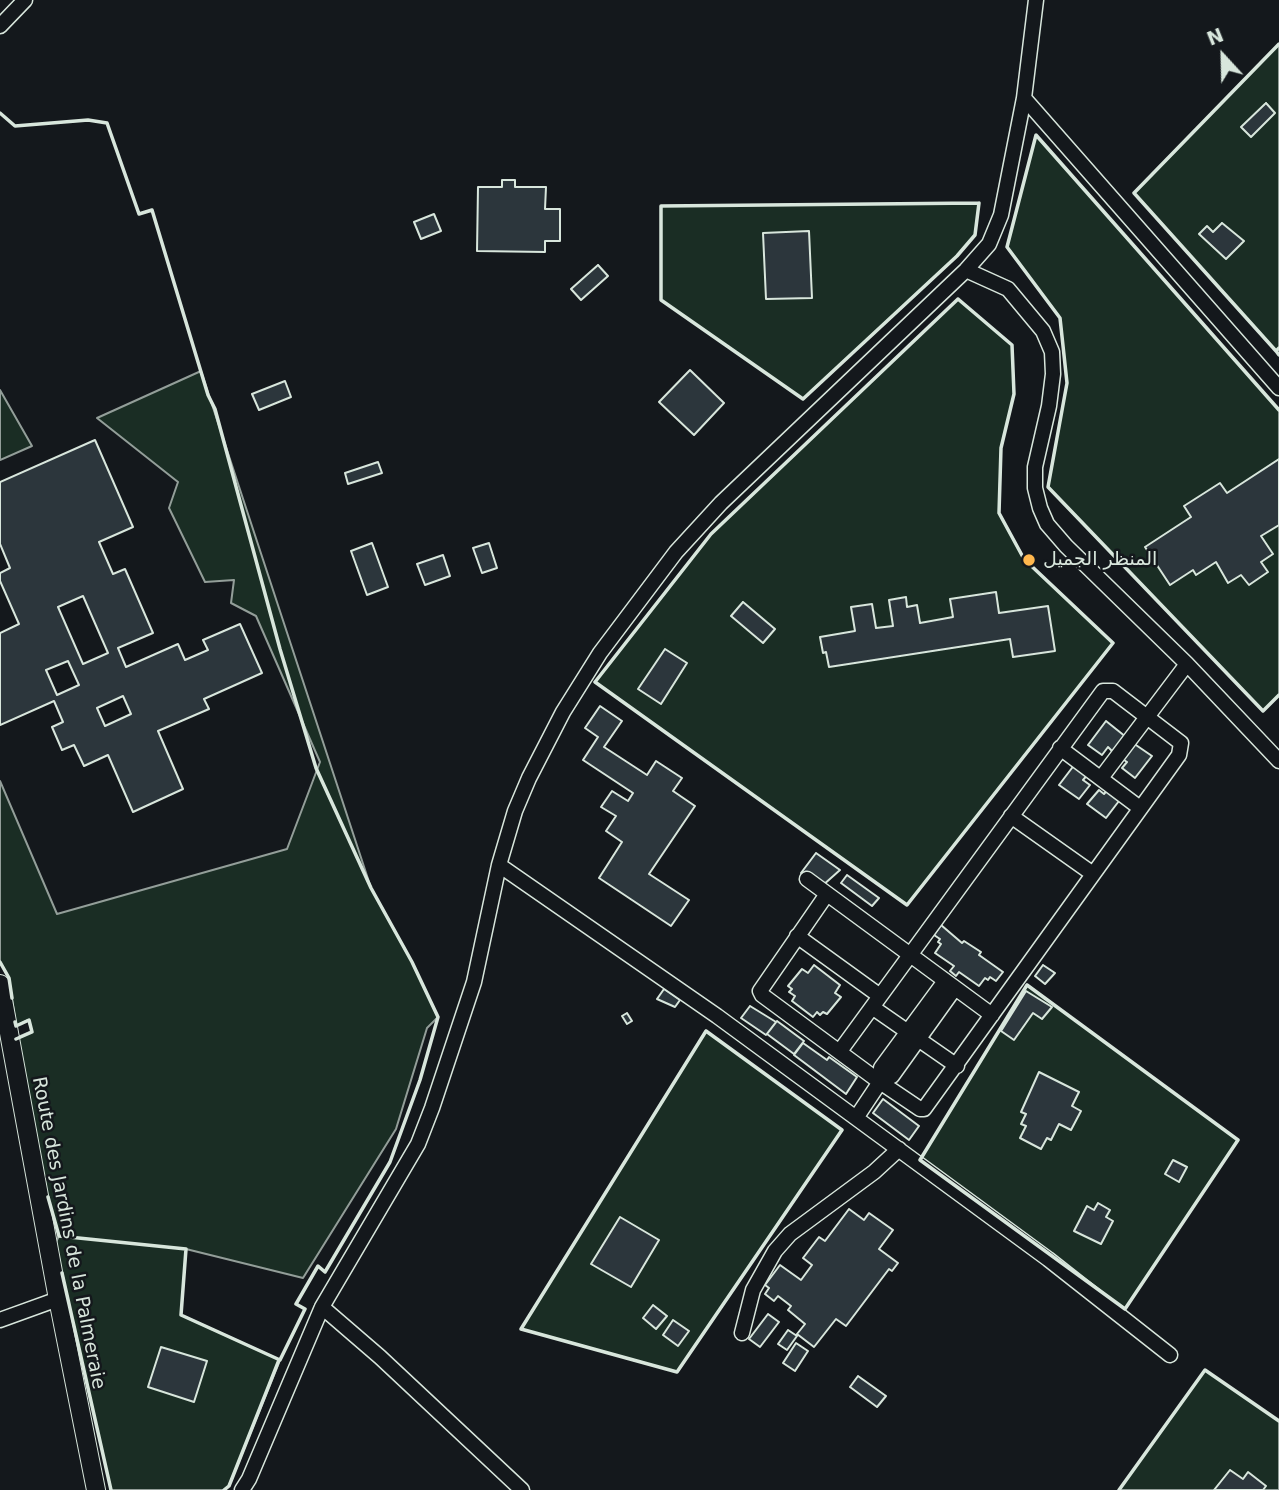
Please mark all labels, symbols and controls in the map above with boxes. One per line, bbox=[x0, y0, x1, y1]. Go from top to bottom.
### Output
north arrow bbox=[1188, 21, 1258, 91]
text: N bbox=[1204, 23, 1227, 50]
place label: المنظر الجميل bbox=[1043, 549, 1157, 571]
marker: المنظر الجميل bbox=[1021, 552, 1037, 568]
street label: Route des Jardins de la Palmeraie bbox=[26, 1075, 110, 1391]

